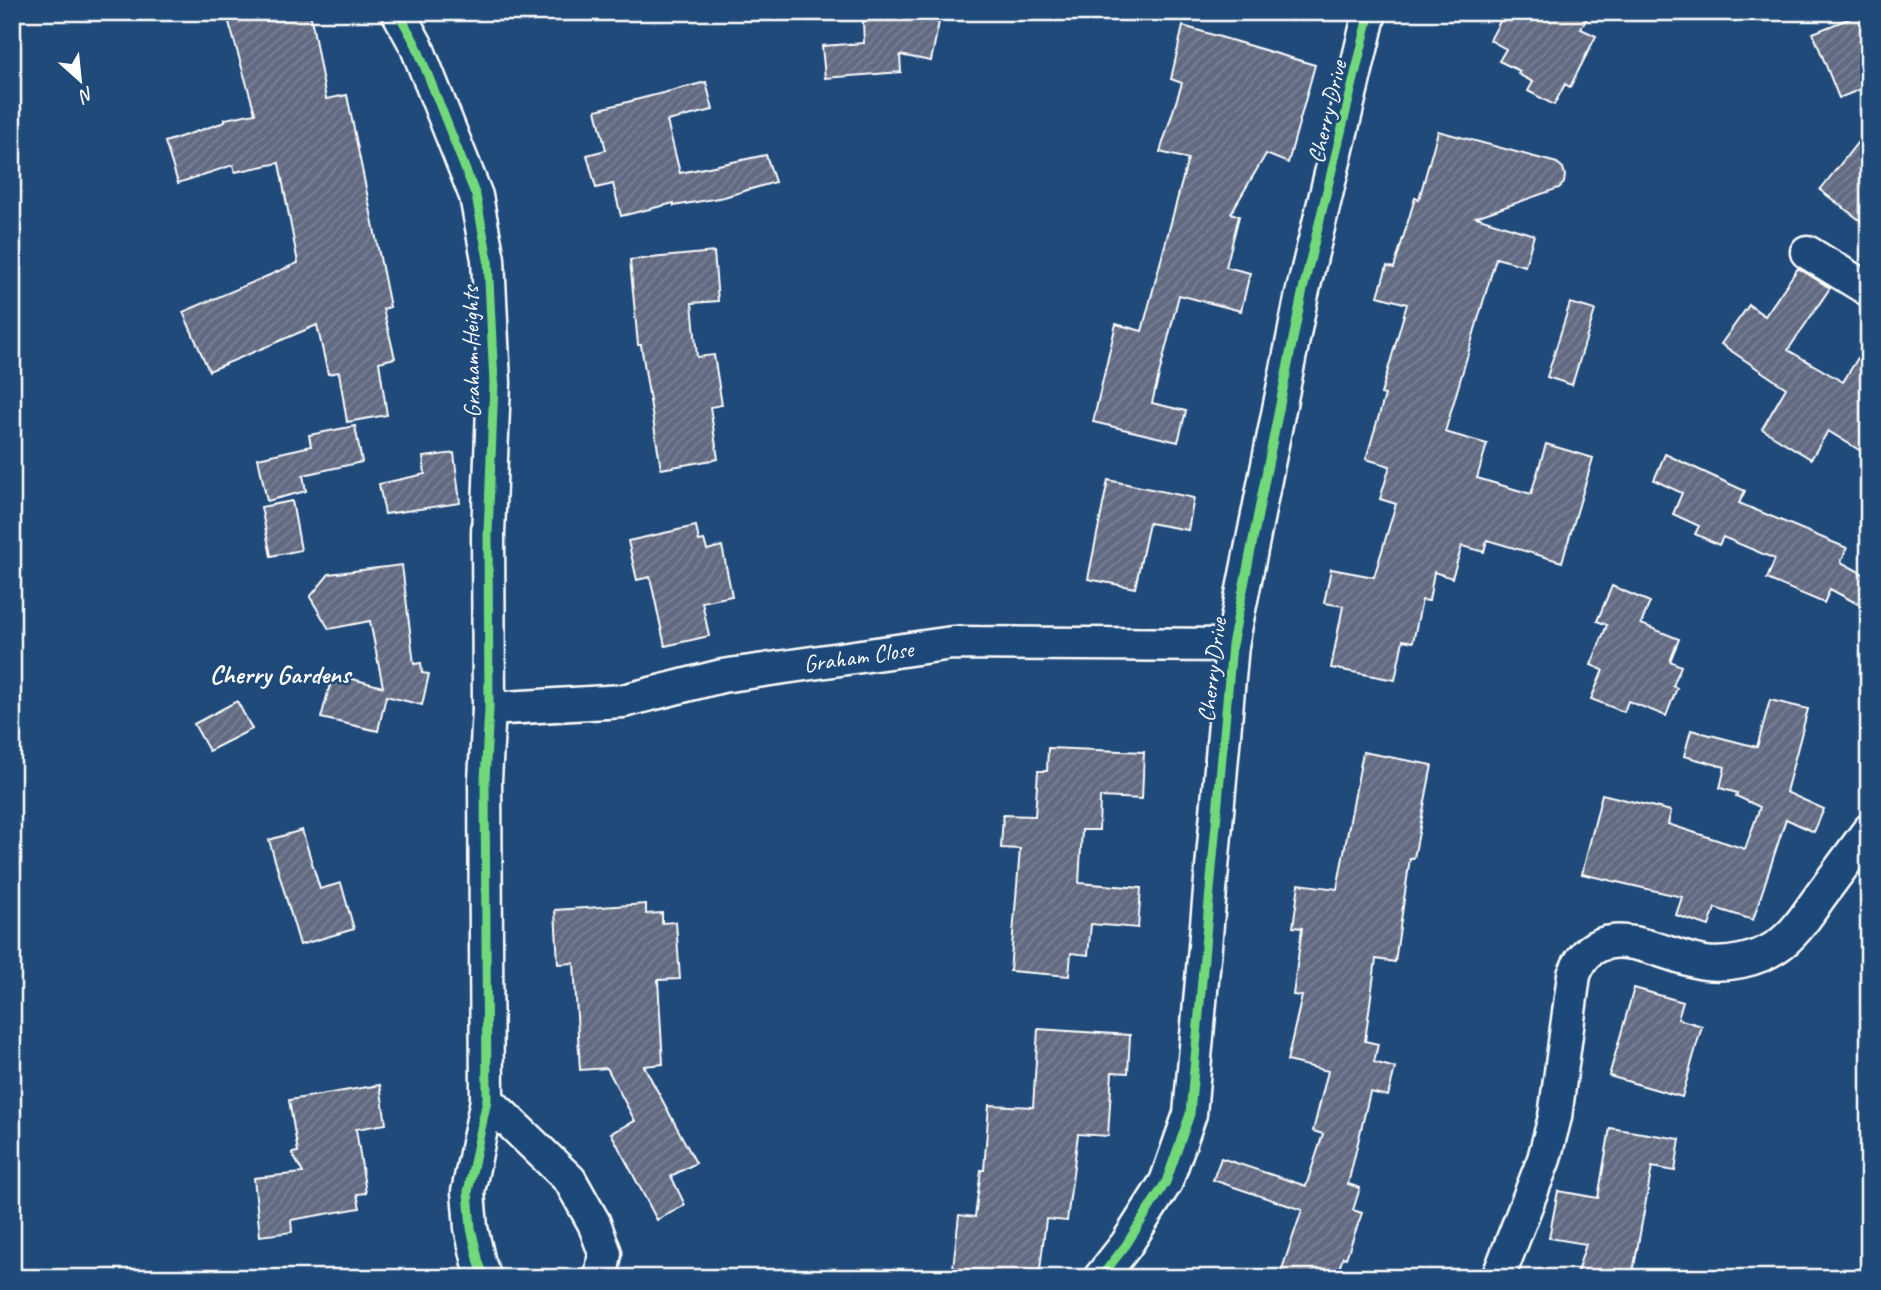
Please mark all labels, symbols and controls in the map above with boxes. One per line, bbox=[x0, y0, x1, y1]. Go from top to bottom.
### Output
north arrow bbox=[46, 46, 116, 116]
street label: Cherry Drive bbox=[1301, 56, 1354, 166]
text: N bbox=[74, 81, 98, 109]
street label: Graham Heights bbox=[455, 283, 487, 418]
street label: Cherry Drive bbox=[1191, 614, 1234, 724]
street label: Graham Close bbox=[801, 633, 917, 679]
district label: Cherry Gardens bbox=[210, 658, 353, 691]

